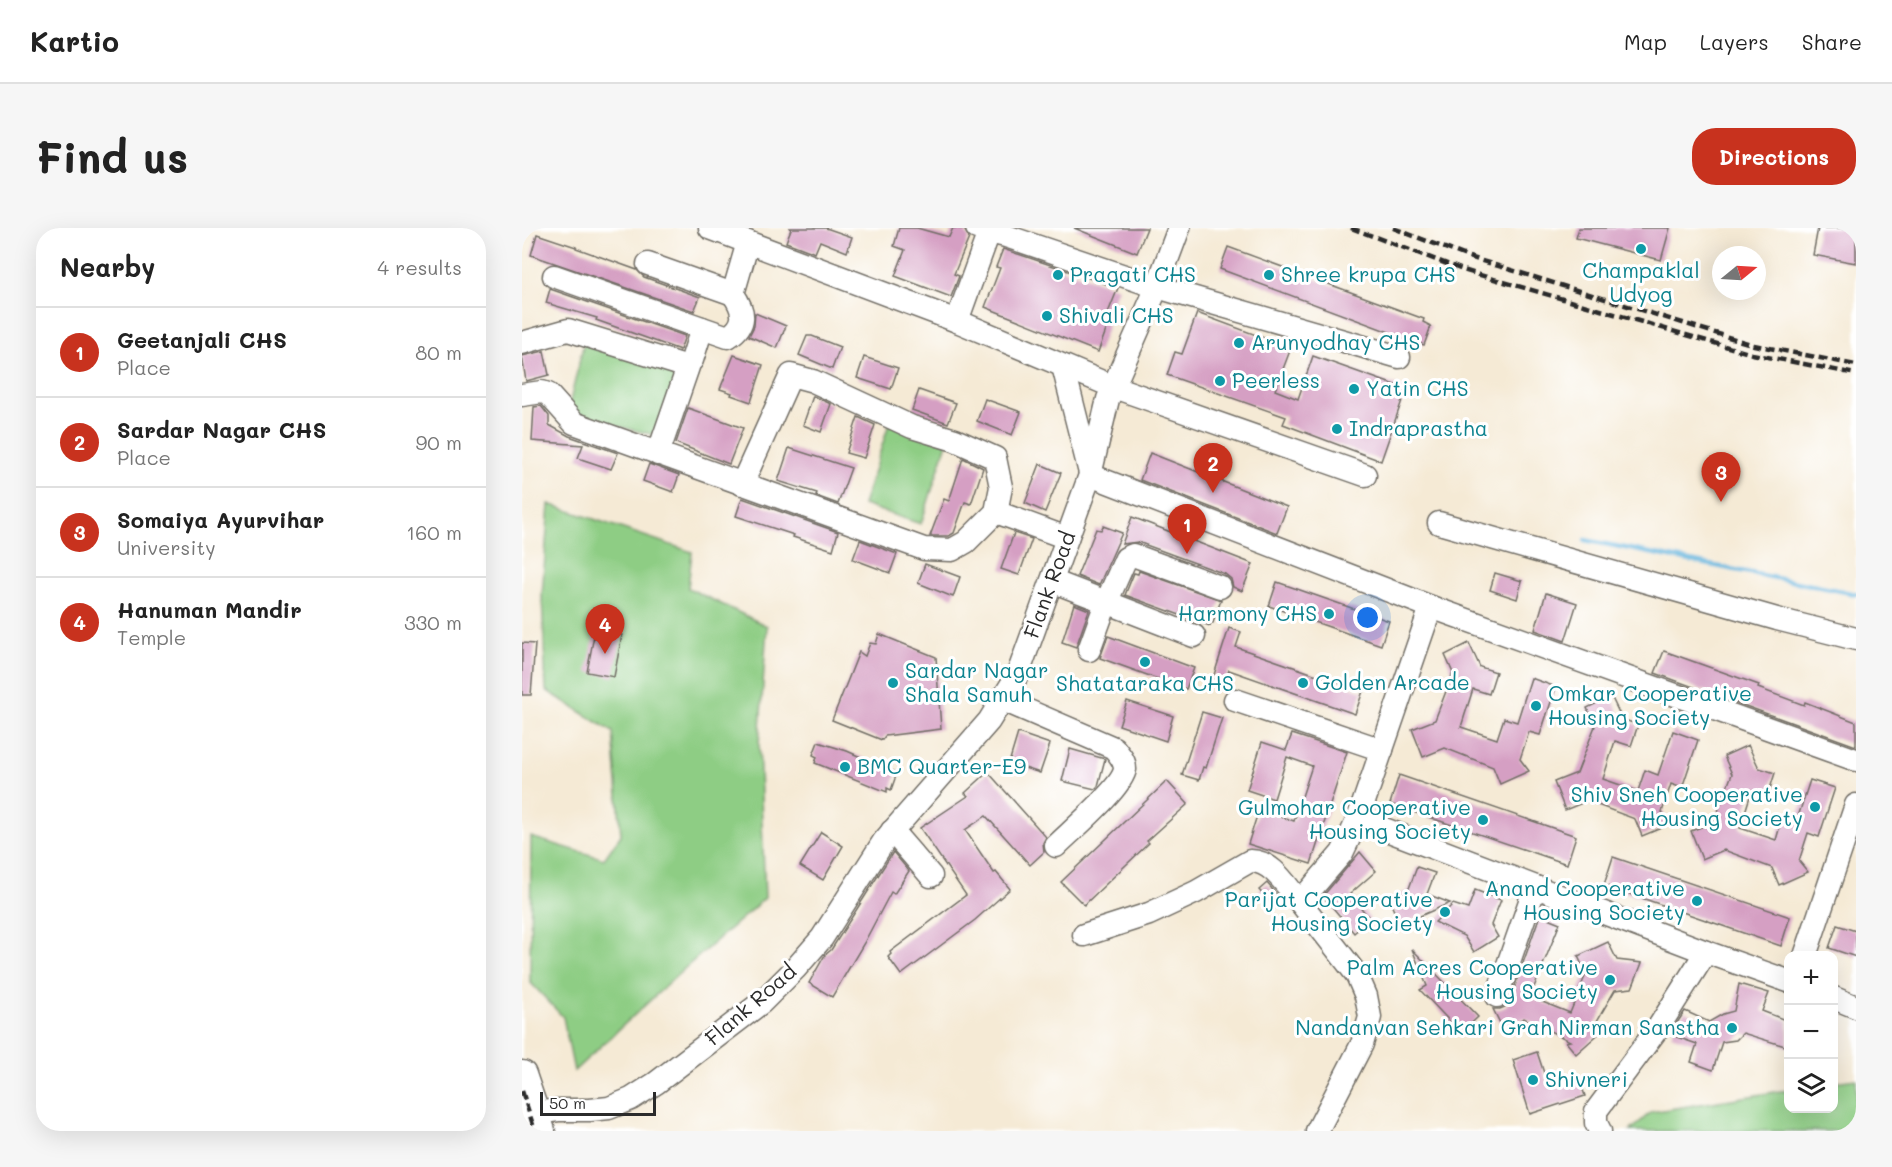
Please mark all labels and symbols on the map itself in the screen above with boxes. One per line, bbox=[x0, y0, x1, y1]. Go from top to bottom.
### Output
marker: Champaklal Udyog bbox=[1634, 242, 1648, 256]
north arrow bbox=[1712, 246, 1766, 300]
place label: Champaklal Udyog bbox=[1582, 256, 1700, 307]
place label: Pragati CHS bbox=[1070, 260, 1196, 287]
place label: Shree krupa CHS bbox=[1281, 260, 1456, 287]
marker: Pragati CHS bbox=[1051, 268, 1065, 282]
marker: Shree krupa CHS bbox=[1262, 268, 1276, 282]
place label: Shivali CHS bbox=[1059, 301, 1174, 328]
marker: Shivali CHS bbox=[1040, 309, 1054, 323]
place label: Arunyodhay CHS bbox=[1251, 328, 1420, 355]
marker: Arunyodhay CHS bbox=[1232, 336, 1246, 350]
place label: Peerless bbox=[1232, 366, 1320, 393]
marker: Peerless bbox=[1213, 374, 1227, 388]
place label: Yatin CHS bbox=[1366, 374, 1469, 401]
marker: Yatin CHS bbox=[1347, 382, 1361, 396]
place label: Indraprastha bbox=[1349, 414, 1488, 441]
marker: Indraprastha bbox=[1330, 422, 1344, 436]
pin: 2 bbox=[1194, 444, 1232, 493]
pin: 3 bbox=[1702, 452, 1740, 502]
pin: 1 bbox=[1168, 504, 1206, 554]
street label: Flank Road bbox=[1017, 527, 1080, 642]
place label: Harmony CHS bbox=[1178, 599, 1317, 626]
your location bbox=[1353, 603, 1382, 632]
pin: 4 bbox=[586, 604, 625, 654]
marker: Harmony CHS bbox=[1322, 607, 1336, 621]
marker: Shatataraka CHS bbox=[1138, 655, 1152, 669]
place label: Sardar Nagar Shala Samuh bbox=[905, 656, 1049, 707]
place label: Golden Arcade bbox=[1315, 668, 1470, 695]
place label: Shatataraka CHS bbox=[1056, 669, 1234, 696]
marker: Sardar Nagar Shala Samuh bbox=[886, 676, 900, 690]
marker: Golden Arcade bbox=[1296, 676, 1310, 690]
place label: Omkar Cooperative Housing Society bbox=[1548, 679, 1752, 730]
marker: Omkar Cooperative Housing Society bbox=[1529, 699, 1543, 713]
place label: BMC Quarter-E9 bbox=[857, 752, 1026, 779]
marker: BMC Quarter-E9 bbox=[838, 760, 852, 774]
place label: Shiv Sneh Cooperative Housing Society bbox=[1571, 780, 1803, 831]
place label: Gulmohar Cooperative Housing Society bbox=[1238, 793, 1471, 844]
marker: Shiv Sneh Cooperative Housing Society bbox=[1808, 800, 1822, 814]
marker: Gulmohar Cooperative Housing Society bbox=[1476, 813, 1490, 827]
place label: Anand Cooperative Housing Society bbox=[1485, 874, 1685, 925]
place label: Parijat Cooperative Housing Society bbox=[1225, 885, 1433, 936]
marker: Anand Cooperative Housing Society bbox=[1690, 894, 1704, 908]
marker: Parijat Cooperative Housing Society bbox=[1438, 905, 1452, 919]
place label: Palm Acres Cooperative Housing Society bbox=[1347, 953, 1598, 1004]
street label: Flank Road bbox=[699, 957, 801, 1051]
marker: Palm Acres Cooperative Housing Society bbox=[1603, 973, 1617, 987]
place label: Nandanvan Sehkari Grah Nirman Sanstha bbox=[1295, 1013, 1720, 1040]
marker: Nandanvan Sehkari Grah Nirman Sanstha bbox=[1725, 1021, 1739, 1035]
place label: Shivneri bbox=[1545, 1065, 1628, 1092]
marker: Shivneri bbox=[1526, 1073, 1540, 1087]
scale bar bbox=[540, 1089, 656, 1116]

